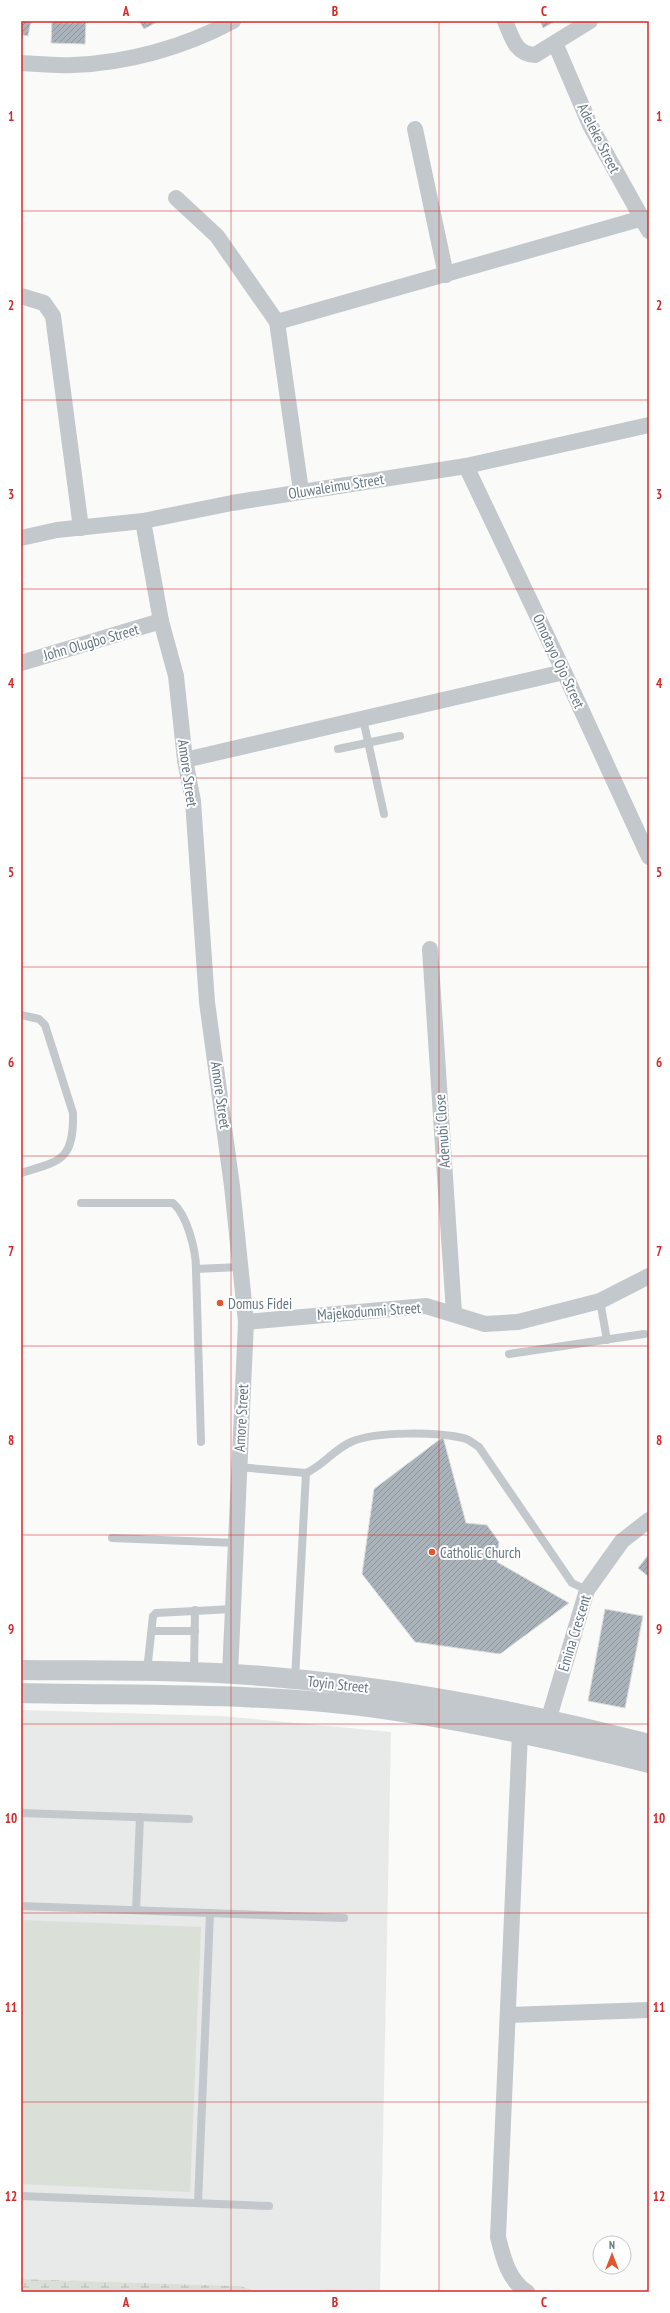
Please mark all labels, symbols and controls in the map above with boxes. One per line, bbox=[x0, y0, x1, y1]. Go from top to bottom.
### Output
text: A bbox=[122, 3, 130, 20]
text: B bbox=[332, 3, 338, 20]
text: C bbox=[541, 3, 547, 20]
street label: Adeleke Street bbox=[573, 100, 625, 176]
text: 1 bbox=[8, 108, 14, 125]
text: 1 bbox=[656, 108, 662, 125]
text: 2 bbox=[8, 297, 14, 314]
text: 2 bbox=[656, 297, 662, 314]
street label: Oluwaleimu Street bbox=[287, 469, 385, 503]
text: 3 bbox=[8, 486, 14, 503]
text: 3 bbox=[656, 486, 662, 503]
street label: Omotayo Ojo Street bbox=[529, 611, 589, 711]
street label: John Olugbo Street bbox=[40, 619, 141, 665]
text: 4 bbox=[8, 675, 15, 692]
text: 4 bbox=[656, 675, 663, 692]
street label: Amore Street bbox=[174, 738, 202, 808]
text: 5 bbox=[8, 864, 14, 881]
text: 5 bbox=[656, 864, 662, 881]
text: 6 bbox=[8, 1054, 14, 1071]
text: 6 bbox=[656, 1054, 662, 1071]
street label: Amore Street bbox=[207, 1060, 235, 1130]
street label: Adenubi Close bbox=[430, 1093, 454, 1169]
text: 7 bbox=[8, 1243, 14, 1260]
text: 7 bbox=[656, 1243, 662, 1260]
place label: Domus Fidei bbox=[228, 1294, 292, 1313]
marker: Domus Fidei bbox=[215, 1298, 225, 1308]
street label: Majekodunmi Street bbox=[316, 1298, 422, 1324]
street label: Amore Street bbox=[230, 1384, 252, 1452]
text: 8 bbox=[8, 1432, 14, 1449]
text: 8 bbox=[656, 1432, 662, 1449]
place label: Catholic Church bbox=[440, 1543, 521, 1562]
marker: Catholic Church bbox=[427, 1547, 437, 1557]
street label: Emina Crescent bbox=[553, 1592, 595, 1674]
text: 9 bbox=[8, 1621, 14, 1638]
text: 9 bbox=[656, 1621, 662, 1638]
street label: Toyin Street bbox=[307, 1671, 369, 1697]
text: 10 bbox=[5, 1810, 17, 1827]
text: 10 bbox=[653, 1810, 665, 1827]
text: 11 bbox=[5, 1999, 17, 2016]
text: 11 bbox=[653, 1999, 665, 2016]
text: 12 bbox=[5, 2188, 17, 2205]
text: 12 bbox=[653, 2188, 665, 2205]
north arrow bbox=[592, 2235, 632, 2275]
text: N bbox=[609, 2238, 615, 2252]
text: A bbox=[122, 2294, 130, 2311]
text: B bbox=[332, 2294, 338, 2311]
text: C bbox=[541, 2294, 547, 2311]

